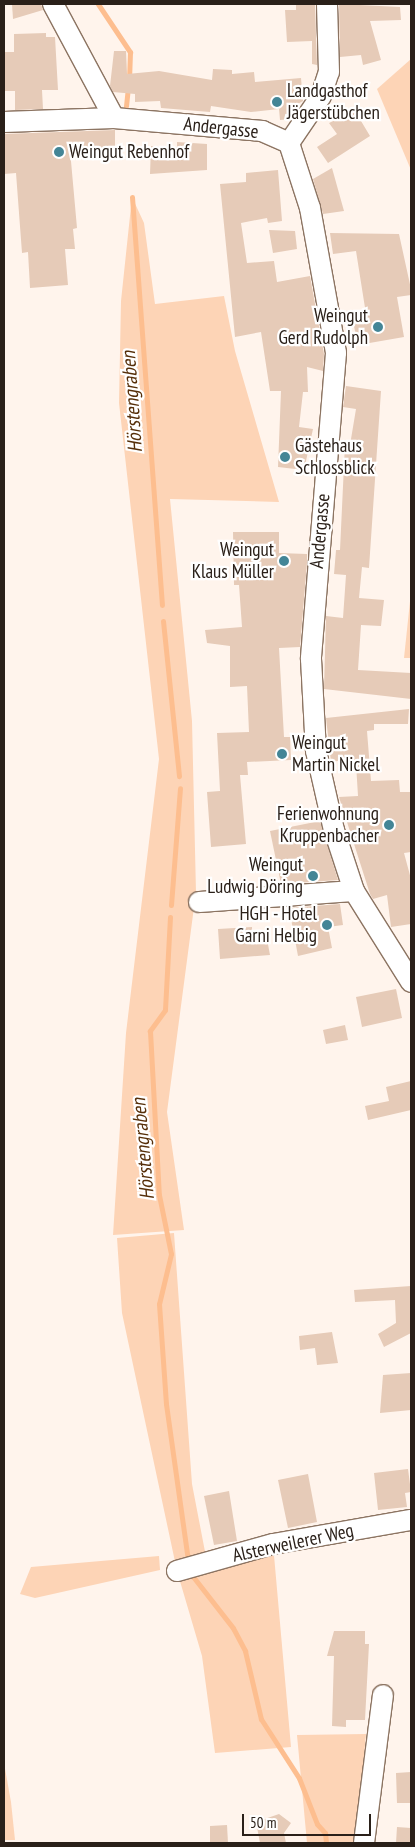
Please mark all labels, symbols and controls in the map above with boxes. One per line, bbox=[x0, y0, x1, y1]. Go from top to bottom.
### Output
place label: Landgasthof Jägerstübchen bbox=[287, 80, 380, 124]
marker: Landgasthof Jägerstübchen bbox=[271, 96, 283, 108]
street label: Andergasse bbox=[182, 113, 260, 143]
place label: Weingut Rebenhof bbox=[69, 141, 189, 163]
marker: Weingut Rebenhof bbox=[53, 146, 65, 158]
place label: Weingut Gerd Rudolph bbox=[278, 305, 368, 349]
marker: Weingut Gerd Rudolph bbox=[372, 321, 384, 333]
water label: Hörstengraben bbox=[116, 350, 148, 454]
place label: Gästehaus Schlossblick bbox=[295, 435, 375, 479]
marker: Gästehaus Schlossblick bbox=[279, 451, 291, 463]
street label: Andergasse bbox=[305, 493, 335, 569]
place label: Weingut Klaus Müller bbox=[192, 539, 274, 583]
marker: Weingut Klaus Müller bbox=[278, 555, 290, 567]
place label: Weingut Martin Nickel bbox=[292, 732, 380, 776]
marker: Weingut Martin Nickel bbox=[276, 748, 288, 760]
place label: Ferienwohnung Kruppenbacher bbox=[277, 803, 379, 847]
marker: Ferienwohnung Kruppenbacher bbox=[383, 819, 395, 831]
place label: Weingut Ludwig Döring bbox=[207, 854, 303, 898]
marker: Weingut Ludwig Döring bbox=[307, 870, 319, 882]
place label: HGH - Hotel Garni Helbig bbox=[235, 903, 317, 947]
marker: HGH - Hotel Garni Helbig bbox=[321, 919, 333, 931]
water label: Hörstengraben bbox=[127, 1097, 159, 1201]
street label: Alsterweilerer Weg bbox=[230, 1519, 356, 1567]
scale bar bbox=[245, 1804, 374, 1836]
text: 50 m bbox=[250, 1813, 276, 1832]

